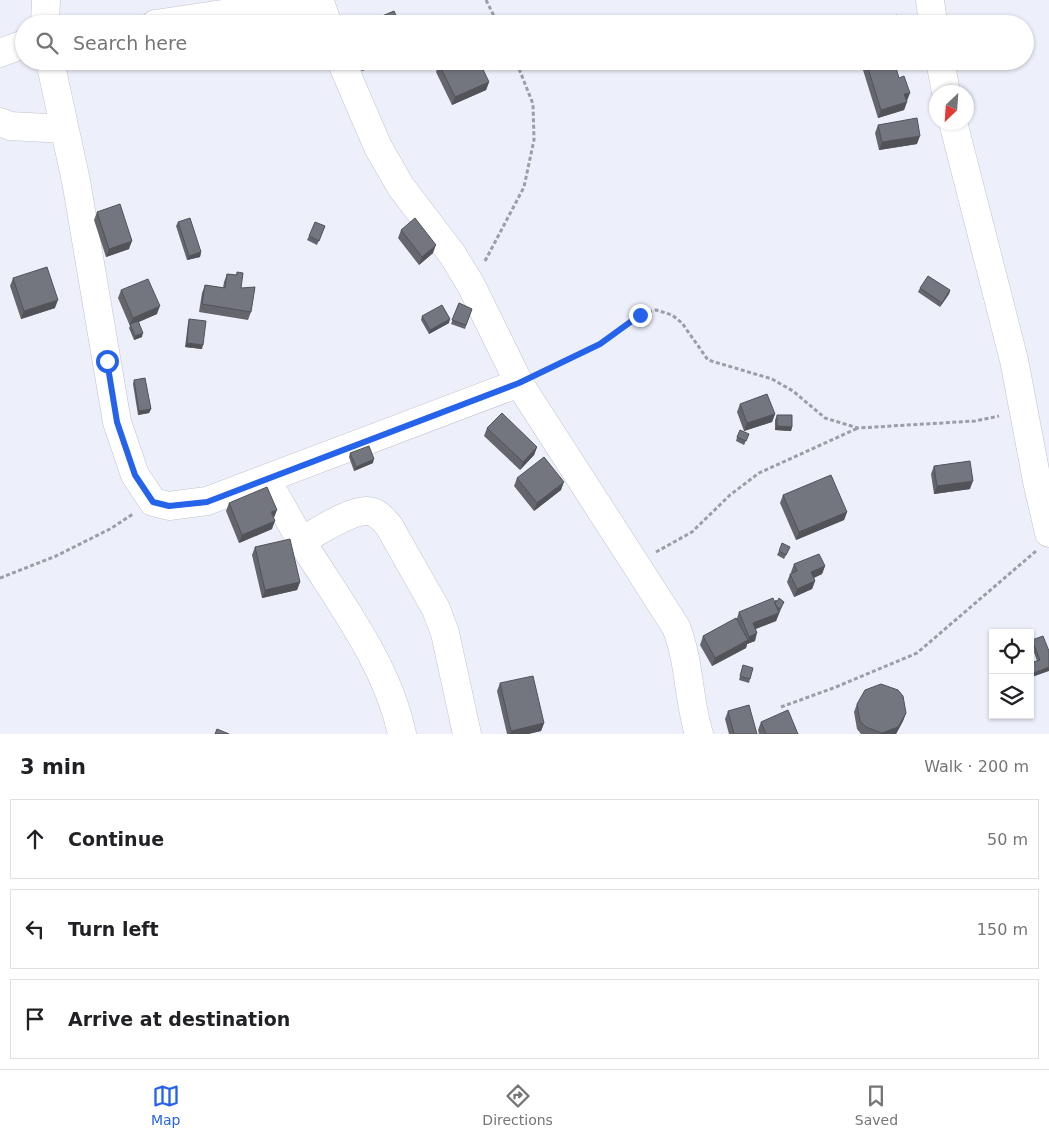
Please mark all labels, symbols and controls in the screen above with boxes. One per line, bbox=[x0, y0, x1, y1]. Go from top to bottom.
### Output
search box bbox=[15, 15, 1034, 70]
icon: search bbox=[33, 29, 61, 57]
text: Search here bbox=[73, 32, 187, 54]
north arrow bbox=[929, 85, 974, 130]
route end bbox=[629, 304, 652, 327]
route start bbox=[96, 350, 119, 373]
map controls bbox=[989, 629, 1034, 719]
button: locate bbox=[989, 629, 1034, 674]
button: layers bbox=[989, 674, 1034, 719]
text: 3 min bbox=[20, 755, 86, 779]
text: Walk · 200 m bbox=[924, 757, 1029, 776]
icon: ahead bbox=[21, 825, 49, 853]
text: Continue bbox=[68, 828, 164, 850]
text: 50 m bbox=[987, 830, 1028, 849]
icon: left bbox=[21, 915, 49, 943]
text: Turn left bbox=[68, 918, 159, 940]
text: 150 m bbox=[977, 920, 1028, 939]
icon: arrive bbox=[21, 1005, 49, 1033]
text: Arrive at destination bbox=[68, 1008, 290, 1030]
tab: Map bbox=[151, 1082, 180, 1128]
tab: Directions bbox=[482, 1082, 553, 1128]
tab: Saved bbox=[855, 1082, 898, 1128]

